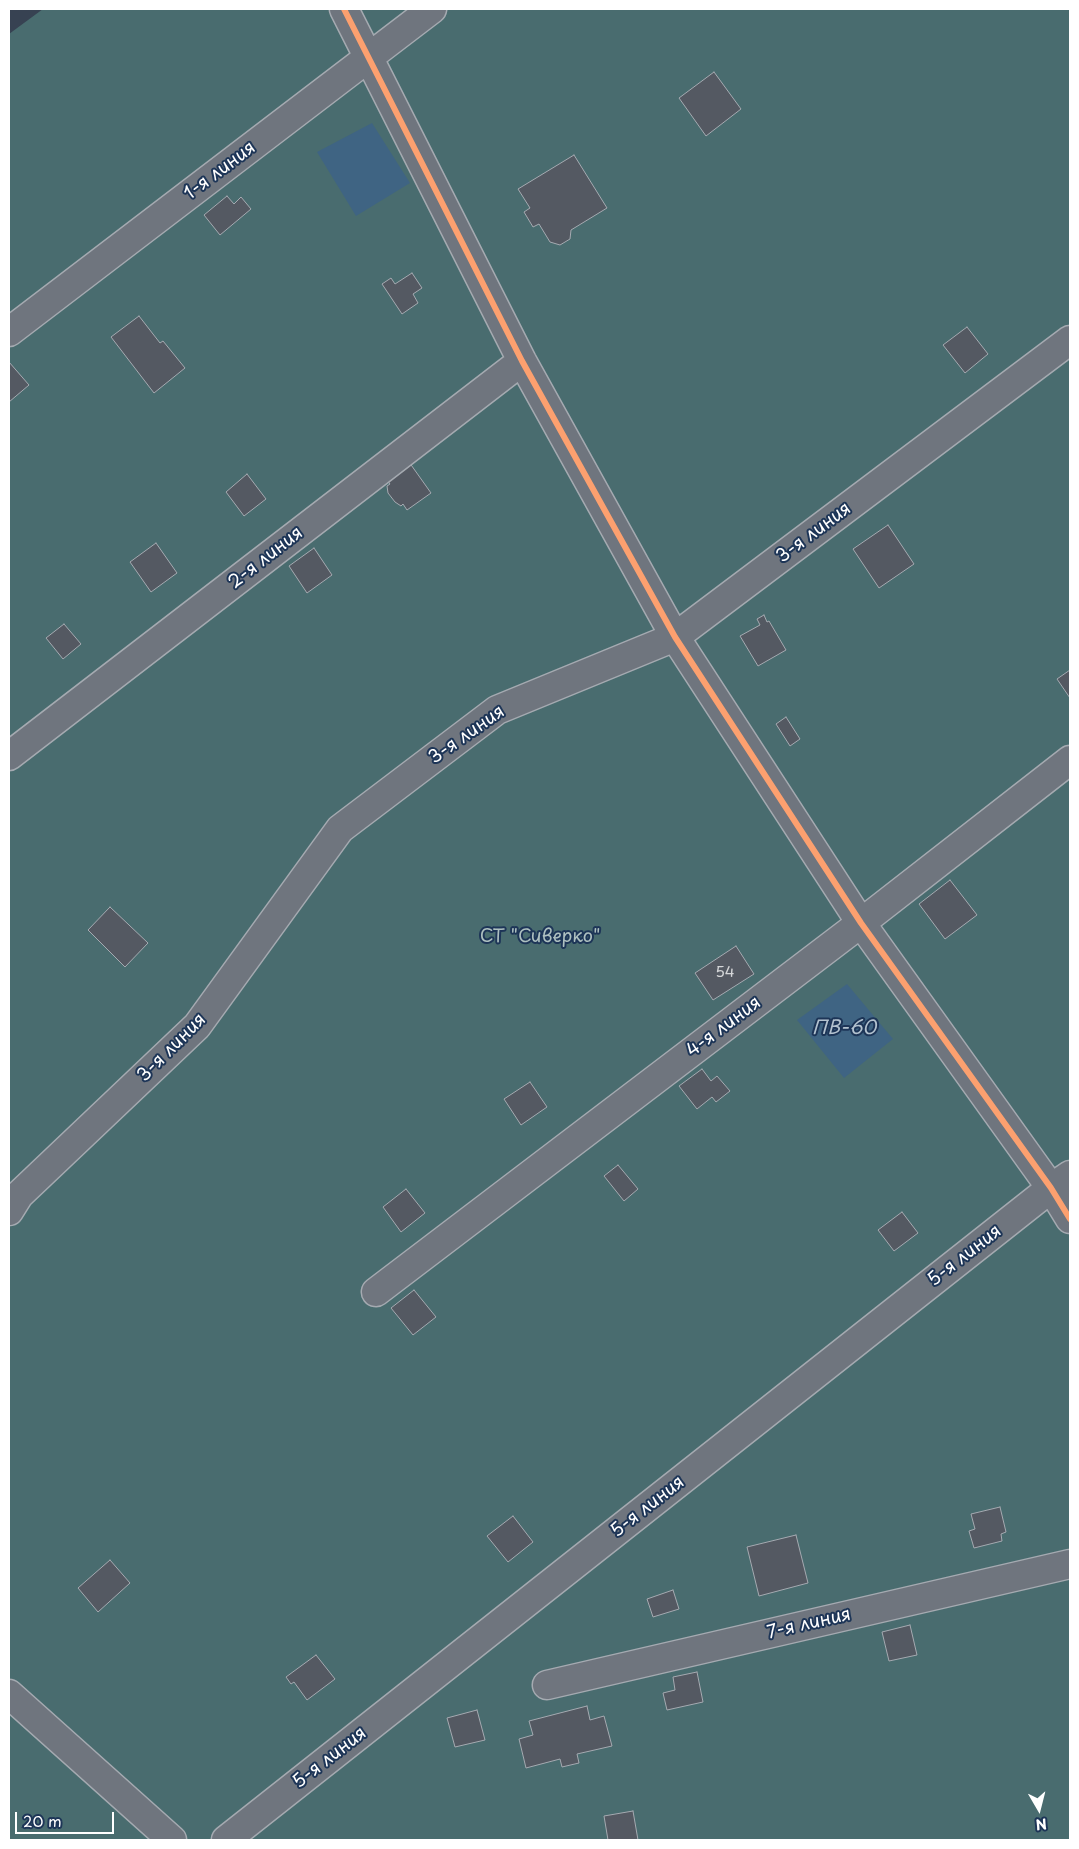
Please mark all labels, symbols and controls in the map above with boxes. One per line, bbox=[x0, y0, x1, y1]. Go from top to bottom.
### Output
street label: 1-я линия bbox=[180, 137, 260, 205]
street label: 3-я линия bbox=[772, 498, 856, 568]
street label: 2-я линия bbox=[225, 522, 307, 594]
street label: 3-я линия bbox=[425, 701, 509, 769]
park label: СТ "Сиверко" bbox=[480, 926, 600, 948]
house number: 54 bbox=[715, 964, 735, 982]
street label: 4-я линия bbox=[682, 992, 766, 1062]
street label: 3-я линия bbox=[133, 1009, 211, 1087]
water label: ПВ-60 bbox=[812, 1018, 876, 1040]
street label: 5-я линия bbox=[924, 1221, 1006, 1291]
street label: 5-я линия bbox=[607, 1472, 689, 1542]
street label: 7-я линия bbox=[765, 1604, 853, 1644]
street label: 5-я линия bbox=[289, 1723, 371, 1793]
north arrow bbox=[1014, 1784, 1064, 1834]
scale bar bbox=[18, 1802, 116, 1834]
text: 20 m bbox=[23, 1809, 62, 1832]
text: N bbox=[1034, 1813, 1048, 1836]

